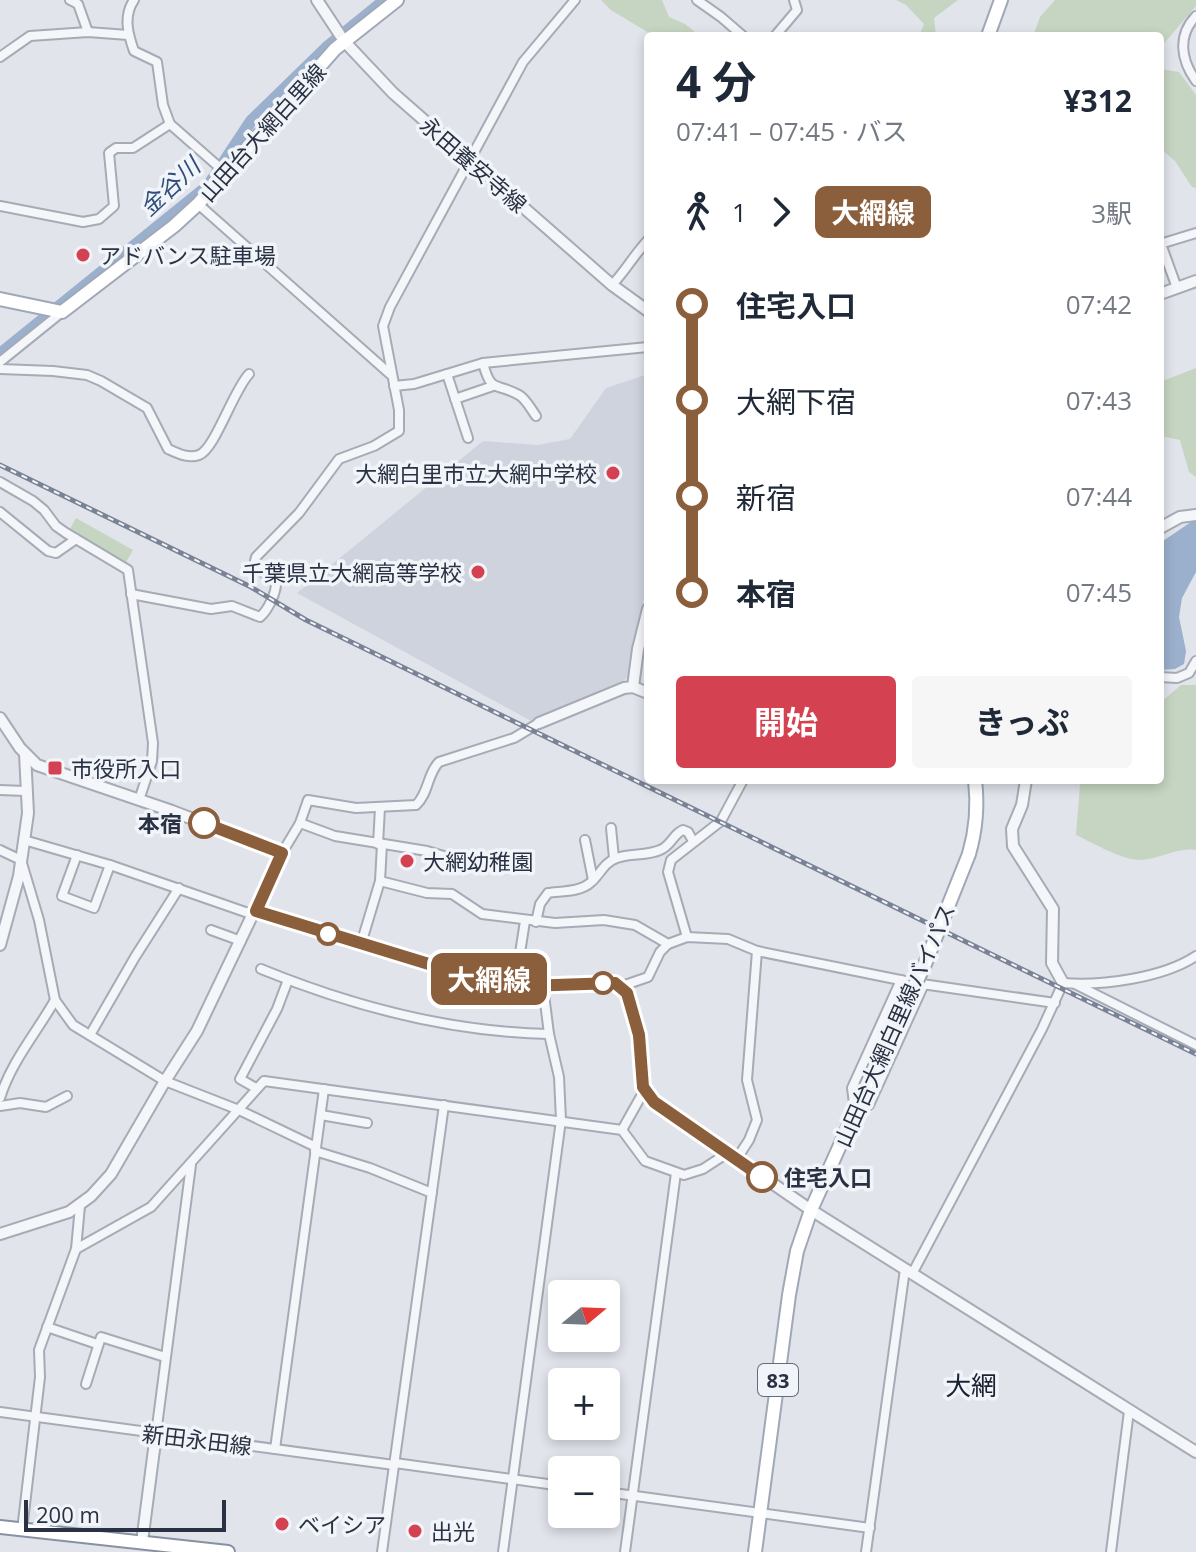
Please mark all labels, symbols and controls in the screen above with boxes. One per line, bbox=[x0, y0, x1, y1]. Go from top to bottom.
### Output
text: 4 分 bbox=[676, 51, 757, 111]
street label: 山田台大網白里線 bbox=[192, 57, 332, 207]
text: ¥312 bbox=[1063, 80, 1132, 121]
street label: 永田養安寺線 bbox=[414, 109, 534, 219]
text: 07:41 – 07:45 · バス bbox=[676, 113, 907, 149]
water label: 金谷川 bbox=[131, 147, 209, 223]
icon: walk bbox=[676, 190, 720, 234]
icon: forward bbox=[759, 190, 803, 234]
text: 大網線 bbox=[831, 193, 915, 231]
text: 1 bbox=[732, 194, 747, 230]
text: 3駅 bbox=[1091, 195, 1132, 231]
place label: アドバンス駐車場 bbox=[99, 240, 276, 270]
marker: アドバンス駐車場 bbox=[74, 246, 92, 264]
text: 住宅入口 bbox=[736, 285, 856, 326]
text: 07:42 bbox=[1066, 286, 1132, 322]
text: 大網下宿 bbox=[736, 381, 856, 422]
text: 07:43 bbox=[1066, 382, 1132, 418]
place label: 大網白里市立大網中学校 bbox=[355, 458, 597, 488]
marker: 大網白里市立大網中学校 bbox=[604, 464, 622, 482]
text: 新宿 bbox=[736, 477, 796, 518]
text: 07:44 bbox=[1066, 478, 1132, 514]
place label: 千葉県立大網高等学校 bbox=[242, 557, 462, 587]
marker: 千葉県立大網高等学校 bbox=[469, 563, 487, 581]
text: 本宿 bbox=[736, 573, 796, 614]
text: 07:45 bbox=[1066, 574, 1132, 610]
button: 開始 bbox=[676, 676, 896, 768]
button: きっぷ bbox=[912, 676, 1132, 768]
place label: 市役所入口 bbox=[71, 753, 181, 783]
marker: 市役所入口 bbox=[46, 759, 64, 777]
place label: 本宿 bbox=[138, 808, 182, 838]
marker: 本宿 bbox=[189, 808, 219, 838]
place label: 大網幼稚園 bbox=[423, 846, 533, 876]
marker: 大網幼稚園 bbox=[398, 852, 416, 870]
street label: 山田台大網白里線バイパス bbox=[827, 899, 961, 1151]
unlabelled marker bbox=[317, 923, 339, 945]
line badge: 大網線 bbox=[443, 953, 535, 1005]
text: 大網線 bbox=[447, 960, 531, 998]
unlabelled marker bbox=[592, 972, 614, 994]
marker: 住宅入口 bbox=[747, 1162, 777, 1192]
place label: 住宅入口 bbox=[784, 1162, 872, 1192]
north arrow bbox=[548, 1280, 620, 1352]
map controls bbox=[548, 1280, 620, 1528]
road number: 83 bbox=[758, 1364, 798, 1396]
district label: 大網 bbox=[945, 1367, 997, 1403]
button: + bbox=[548, 1368, 620, 1440]
street label: 新田永田線 bbox=[141, 1417, 253, 1461]
button: − bbox=[548, 1456, 620, 1528]
scale bar bbox=[24, 1496, 226, 1532]
text: 200 m bbox=[36, 1499, 100, 1529]
place label: ベイシア bbox=[298, 1509, 386, 1539]
marker: ベイシア bbox=[273, 1515, 291, 1533]
place label: 出光 bbox=[431, 1516, 475, 1546]
marker: 出光 bbox=[406, 1522, 424, 1540]

